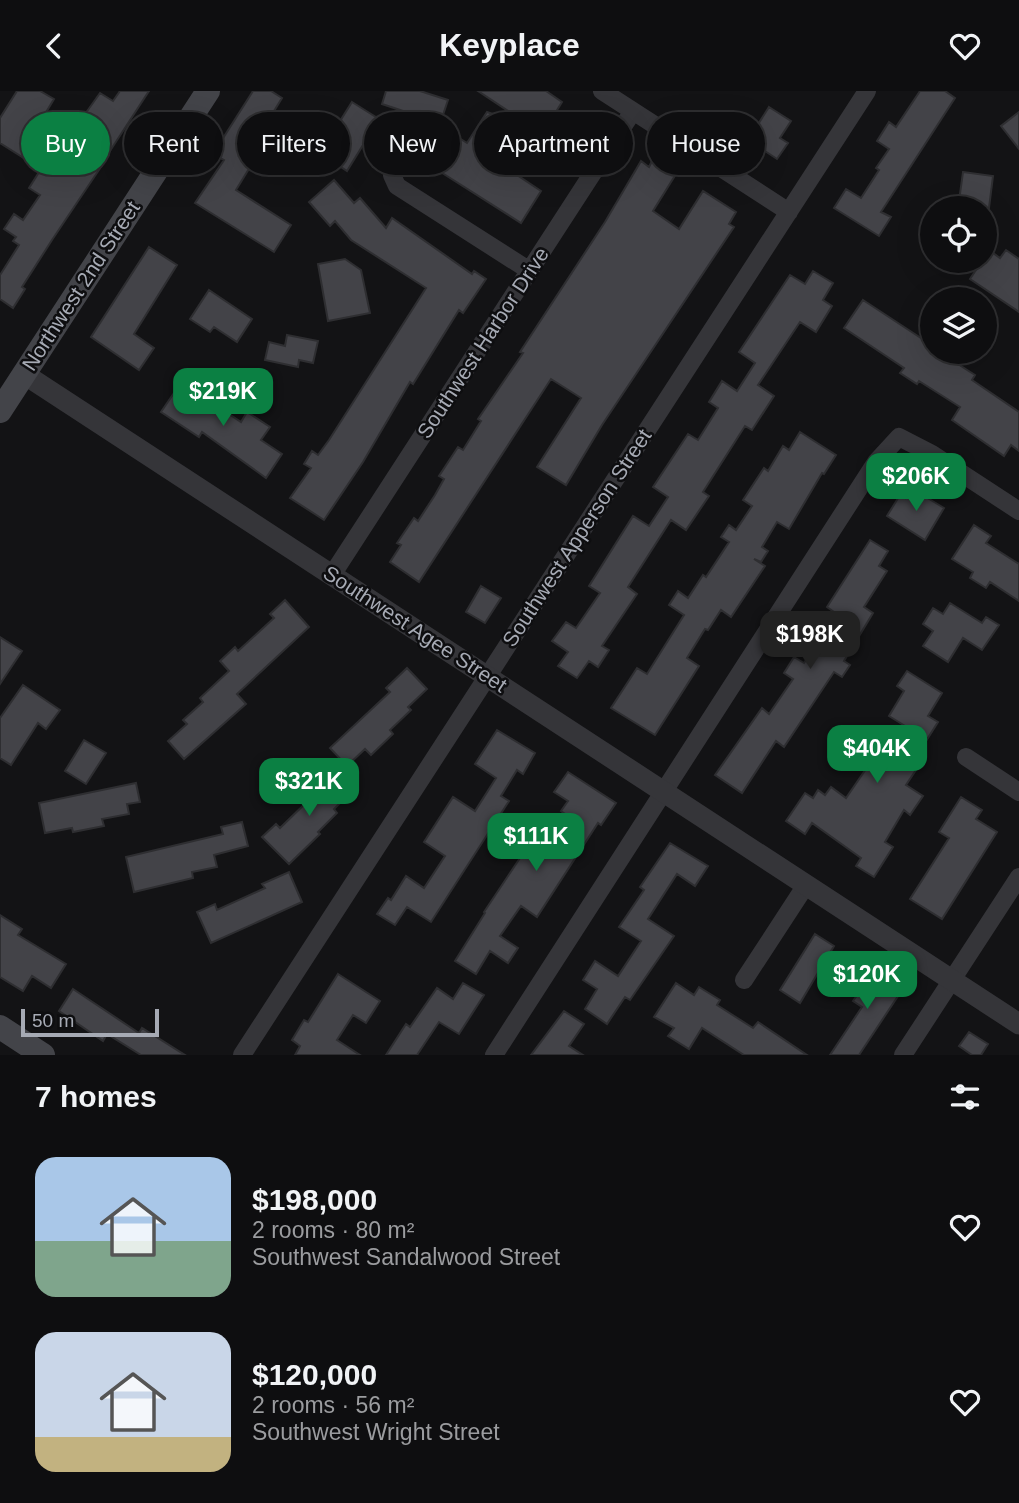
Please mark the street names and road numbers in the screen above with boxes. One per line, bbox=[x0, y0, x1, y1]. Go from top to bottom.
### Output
street label: Northwest 2nd Street bbox=[17, 197, 144, 375]
street label: Southwest Harbor Drive bbox=[412, 243, 553, 442]
street label: Southwest Apperson Street bbox=[498, 425, 656, 651]
street label: Southwest Agee Street bbox=[319, 561, 511, 696]

